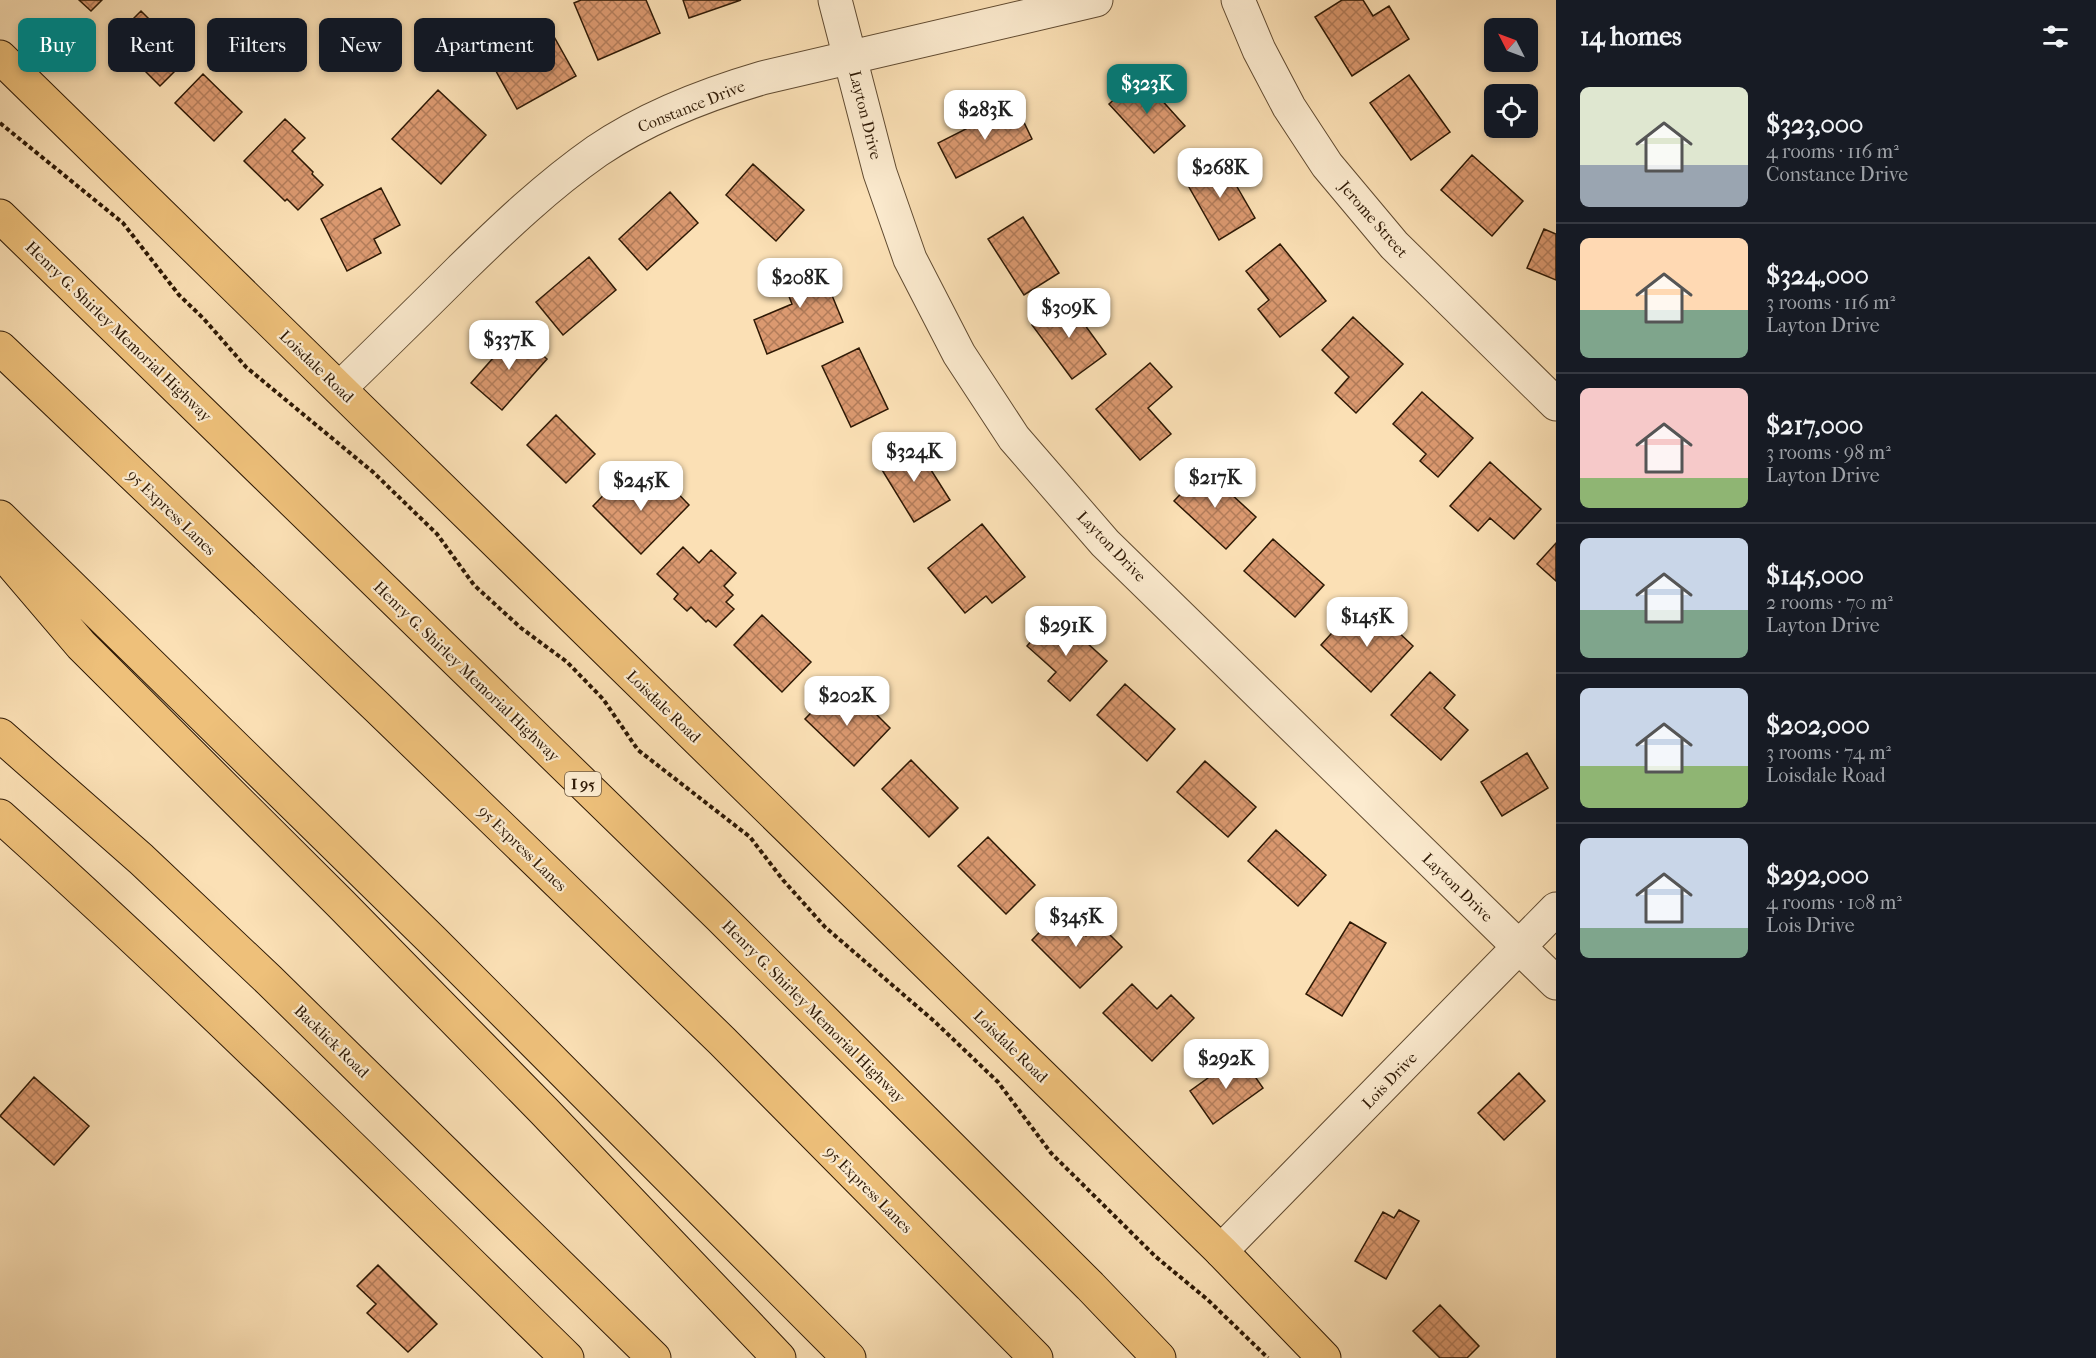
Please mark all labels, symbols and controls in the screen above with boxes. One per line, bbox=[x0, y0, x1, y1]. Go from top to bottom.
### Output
chip: Buy bbox=[18, 18, 96, 72]
chip: Rent bbox=[108, 18, 195, 72]
chip: Filters bbox=[207, 18, 307, 72]
chip: New bbox=[319, 18, 402, 72]
chip: Apartment bbox=[414, 18, 555, 72]
north arrow bbox=[1484, 18, 1538, 72]
map controls bbox=[1484, 18, 1538, 138]
icon: filters bbox=[2039, 20, 2072, 53]
text: 14 homes bbox=[1580, 21, 1682, 52]
pin: $323K bbox=[1105, 64, 1189, 115]
street label: Layton Drive bbox=[845, 69, 886, 162]
text: $323K bbox=[1121, 72, 1173, 95]
street label: Constance Drive bbox=[635, 76, 748, 137]
button: locate bbox=[1484, 84, 1538, 138]
pin: $283K bbox=[943, 90, 1027, 141]
text: $283K bbox=[958, 98, 1012, 121]
text: $323,000 bbox=[1766, 109, 1863, 140]
icon: home bbox=[1628, 111, 1700, 183]
text: 4 rooms · 116 m² bbox=[1766, 140, 1899, 163]
pin: $268K bbox=[1178, 148, 1262, 199]
text: $268K bbox=[1192, 156, 1248, 179]
text: Constance Drive bbox=[1766, 163, 1908, 186]
street label: Jerome Street bbox=[1334, 176, 1412, 262]
street label: Henry G. Shirley Memorial Highway bbox=[22, 237, 216, 426]
pin: $208K bbox=[758, 258, 842, 309]
text: $324,000 bbox=[1766, 260, 1869, 291]
icon: home bbox=[1628, 262, 1700, 334]
text: $208K bbox=[772, 266, 828, 289]
pin: $309K bbox=[1027, 288, 1111, 339]
text: 3 rooms · 116 m² bbox=[1766, 291, 1895, 314]
text: $309K bbox=[1041, 296, 1097, 319]
text: Layton Drive bbox=[1766, 314, 1880, 337]
pin: $337K bbox=[467, 320, 551, 371]
street label: Loisdale Road bbox=[276, 326, 358, 407]
text: $337K bbox=[483, 328, 535, 351]
text: $217,000 bbox=[1766, 410, 1863, 441]
icon: home bbox=[1628, 412, 1700, 484]
pin: $324K bbox=[872, 432, 956, 483]
text: $324K bbox=[886, 440, 942, 463]
text: 3 rooms · 98 m² bbox=[1766, 441, 1891, 464]
pin: $217K bbox=[1173, 458, 1257, 509]
pin: $245K bbox=[599, 461, 683, 512]
text: Layton Drive bbox=[1766, 464, 1880, 487]
street label: 95 Express Lanes bbox=[124, 465, 220, 559]
text: $217K bbox=[1189, 466, 1241, 489]
text: $245K bbox=[613, 469, 669, 492]
street label: Layton Drive bbox=[1073, 507, 1150, 586]
text: $145,000 bbox=[1766, 560, 1864, 591]
icon: home bbox=[1628, 562, 1700, 634]
street label: Henry G. Shirley Memorial Highway bbox=[370, 577, 564, 766]
text: 2 rooms · 70 m² bbox=[1766, 591, 1893, 614]
pin: $145K bbox=[1325, 597, 1409, 648]
text: $145K bbox=[1341, 605, 1393, 628]
pin: $291K bbox=[1024, 606, 1108, 657]
text: $291K bbox=[1039, 614, 1093, 637]
text: Layton Drive bbox=[1766, 614, 1880, 637]
street label: Loisdale Road bbox=[623, 666, 705, 747]
pin: $202K bbox=[805, 676, 889, 727]
text: $202K bbox=[818, 684, 876, 707]
text: $202,000 bbox=[1766, 710, 1870, 741]
icon: home bbox=[1628, 712, 1700, 784]
text: 3 rooms · 74 m² bbox=[1766, 741, 1891, 764]
text: Loisdale Road bbox=[1766, 764, 1886, 787]
road number: I 95 bbox=[565, 772, 601, 796]
street label: 95 Express Lanes bbox=[475, 801, 571, 895]
street label: Layton Drive bbox=[1418, 849, 1497, 926]
text: $292,000 bbox=[1766, 860, 1869, 891]
icon: home bbox=[1628, 862, 1700, 934]
text: 4 rooms · 108 m² bbox=[1766, 891, 1902, 914]
pin: $345K bbox=[1034, 897, 1118, 948]
text: $345K bbox=[1049, 905, 1103, 928]
text: Lois Drive bbox=[1766, 914, 1855, 937]
street label: Henry G. Shirley Memorial Highway bbox=[718, 916, 910, 1107]
street label: Backlick Road bbox=[290, 1001, 373, 1082]
street label: Loisdale Road bbox=[970, 1006, 1052, 1087]
pin: $292K bbox=[1184, 1039, 1268, 1090]
text: $292K bbox=[1198, 1047, 1254, 1070]
street label: Lois Drive bbox=[1358, 1048, 1421, 1112]
street label: 95 Express Lanes bbox=[821, 1142, 916, 1237]

